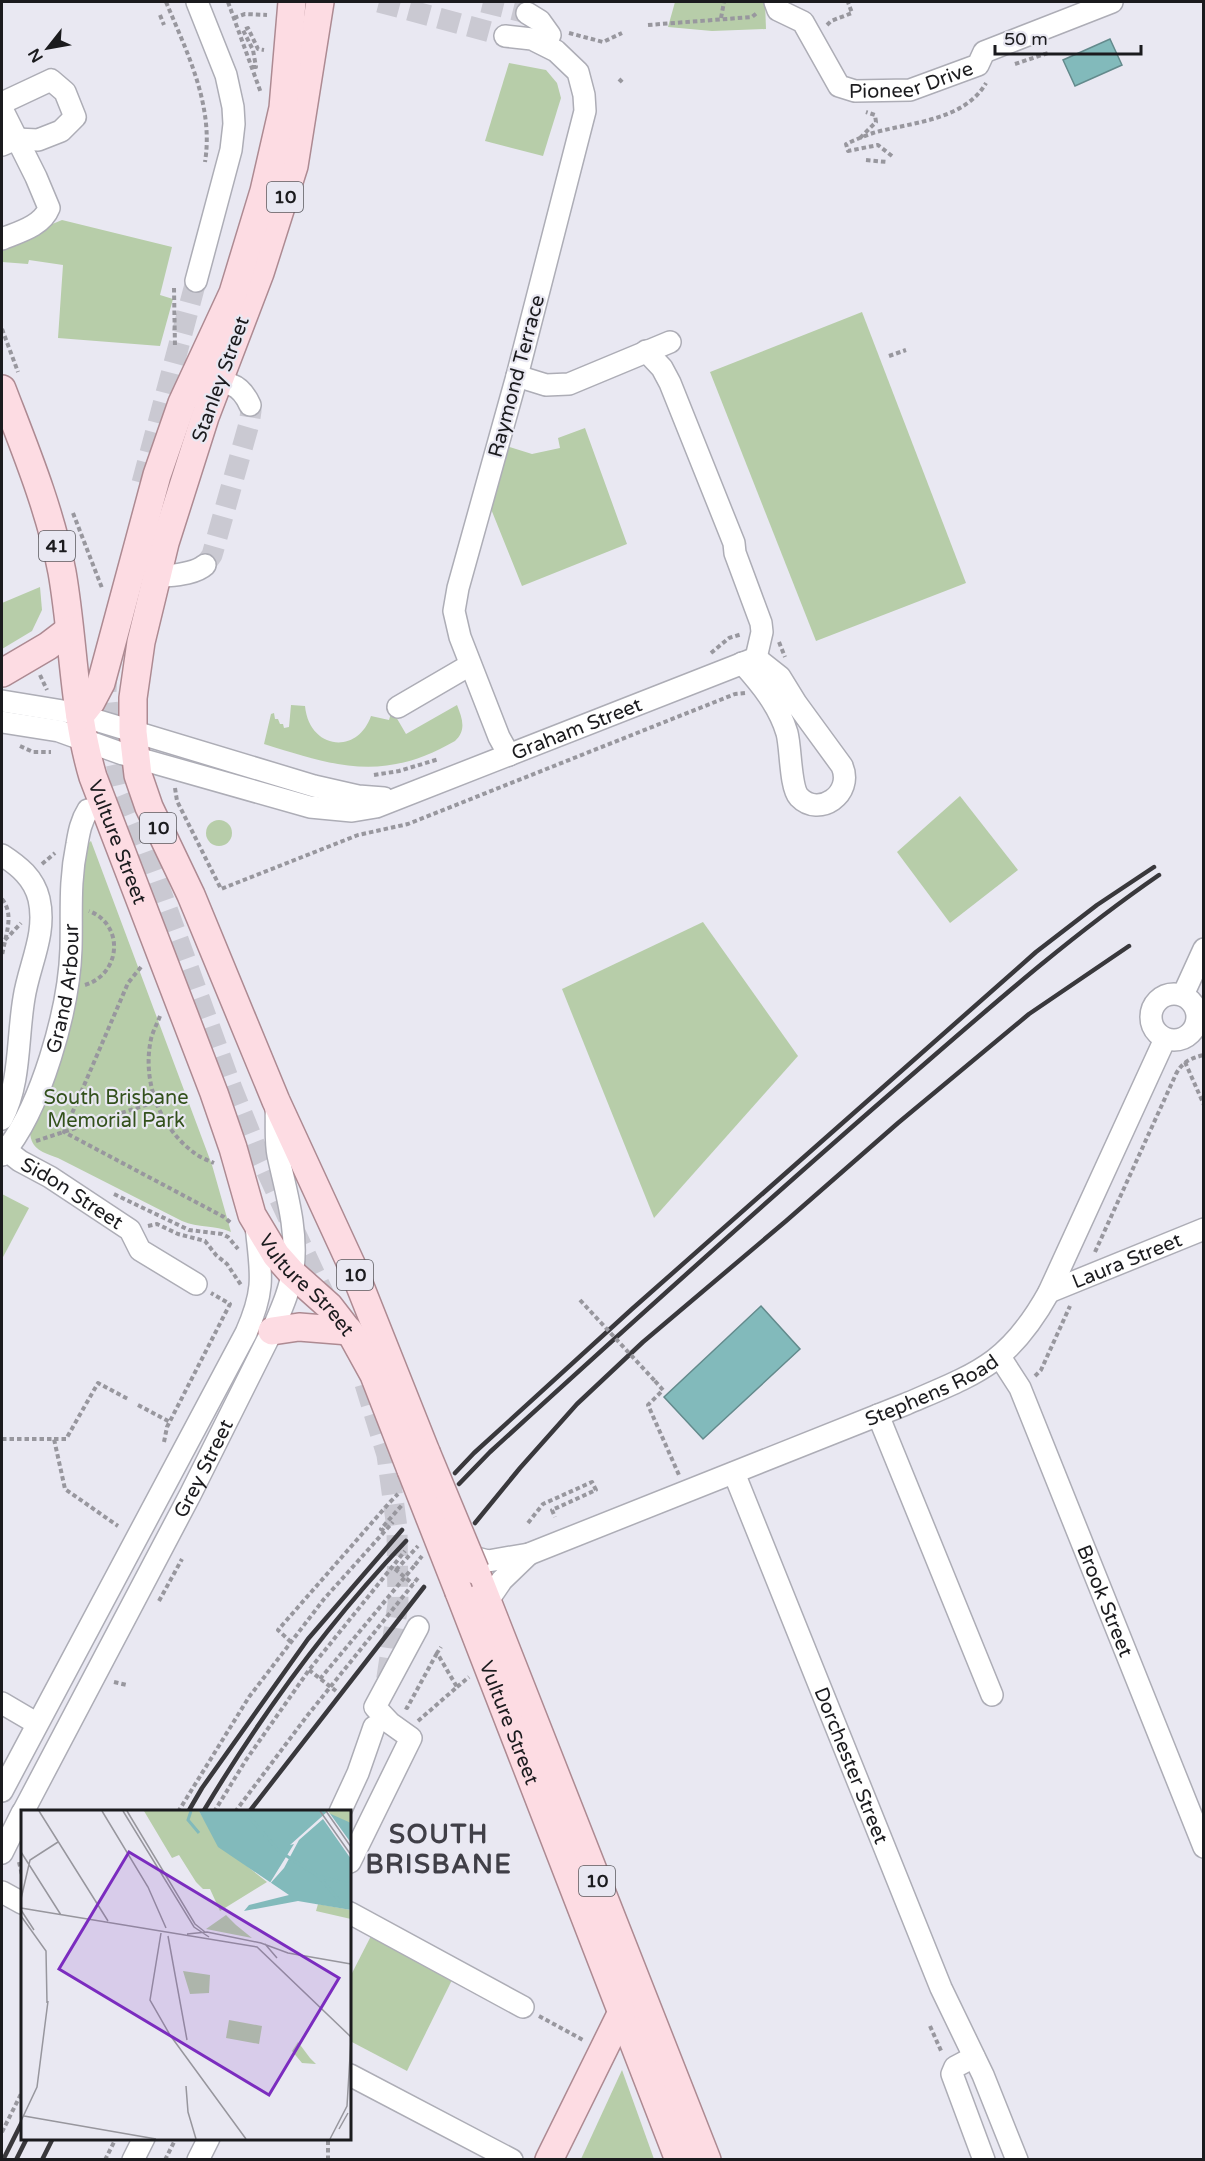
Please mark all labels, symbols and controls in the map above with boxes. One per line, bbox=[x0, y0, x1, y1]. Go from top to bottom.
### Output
north arrow bbox=[18, 18, 78, 78]
scale bar bbox=[995, 18, 1140, 56]
text: 50 m bbox=[1004, 28, 1048, 50]
text: N bbox=[24, 45, 48, 66]
street label: Pioneer Drive bbox=[849, 57, 977, 104]
road number: 10 bbox=[267, 182, 303, 212]
street label: Raymond Terrace bbox=[484, 292, 550, 460]
street label: Stanley Street bbox=[187, 313, 255, 446]
road number: 41 bbox=[39, 531, 75, 561]
street label: Graham Street bbox=[508, 693, 646, 766]
street label: Vulture Street bbox=[82, 777, 152, 908]
road number: 10 bbox=[140, 813, 176, 843]
street label: Grand Arbour bbox=[41, 923, 84, 1056]
park label: South Brisbane Memorial Park bbox=[44, 1086, 189, 1133]
street label: Sidon Street bbox=[16, 1153, 128, 1235]
street label: Laura Street bbox=[1069, 1228, 1186, 1294]
street label: Vulture Street bbox=[253, 1230, 359, 1342]
road number: 10 bbox=[337, 1260, 373, 1290]
street label: Stephens Road bbox=[862, 1350, 1004, 1432]
street label: Grey Street bbox=[169, 1415, 239, 1522]
street label: Brook Street bbox=[1071, 1541, 1138, 1661]
street label: Vulture Street bbox=[474, 1657, 544, 1789]
street label: Dorchester Street bbox=[808, 1684, 893, 1848]
inset map bbox=[21, 1810, 351, 2140]
district label: SOUTH BRISBANE bbox=[366, 1819, 512, 1880]
road number: 10 bbox=[579, 1866, 615, 1896]

